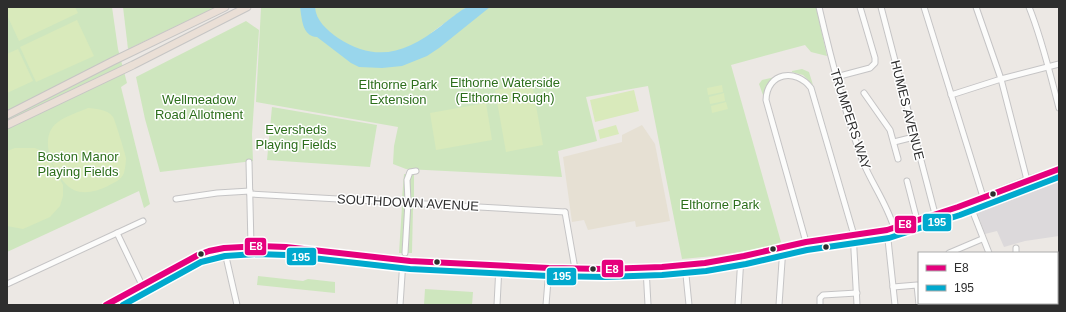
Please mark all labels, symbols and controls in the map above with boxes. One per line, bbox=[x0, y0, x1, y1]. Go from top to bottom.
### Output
street label: HUMES AVENUE bbox=[888, 59, 927, 162]
street label: TRUMPERS WAY bbox=[827, 67, 874, 172]
park label: Elthorne Waterside (Elthorne Rough) bbox=[450, 75, 560, 105]
park label: Elthorne Park Extension bbox=[359, 77, 438, 107]
park label: Wellmeadow Road Allotment bbox=[155, 92, 243, 122]
park label: Eversheds Playing Fields bbox=[256, 122, 337, 152]
park label: Boston Manor Playing Fields bbox=[38, 149, 119, 179]
unlabelled marker bbox=[988, 189, 998, 199]
street label: SOUTHDOWN AVENUE bbox=[337, 191, 480, 214]
park label: Elthorne Park bbox=[681, 197, 760, 212]
line badge: 195 bbox=[922, 213, 952, 232]
line badge: E8 bbox=[894, 215, 917, 234]
text: 195 bbox=[928, 216, 946, 228]
text: E8 bbox=[898, 218, 912, 230]
line badge: E8 bbox=[244, 237, 267, 256]
text: E8 bbox=[249, 240, 263, 252]
unlabelled marker bbox=[821, 242, 831, 252]
unlabelled marker bbox=[768, 244, 778, 254]
line badge: 195 bbox=[286, 247, 317, 266]
unlabelled marker bbox=[196, 249, 206, 259]
text: 195 bbox=[292, 251, 310, 263]
legend bbox=[918, 252, 1058, 304]
unlabelled marker bbox=[432, 257, 442, 267]
line badge: E8 bbox=[601, 259, 624, 278]
text: E8 bbox=[954, 261, 969, 275]
text: E8 bbox=[605, 263, 619, 275]
unlabelled marker bbox=[588, 264, 598, 274]
line badge: 195 bbox=[546, 267, 577, 286]
text: 195 bbox=[553, 270, 571, 282]
text: 195 bbox=[954, 281, 974, 295]

